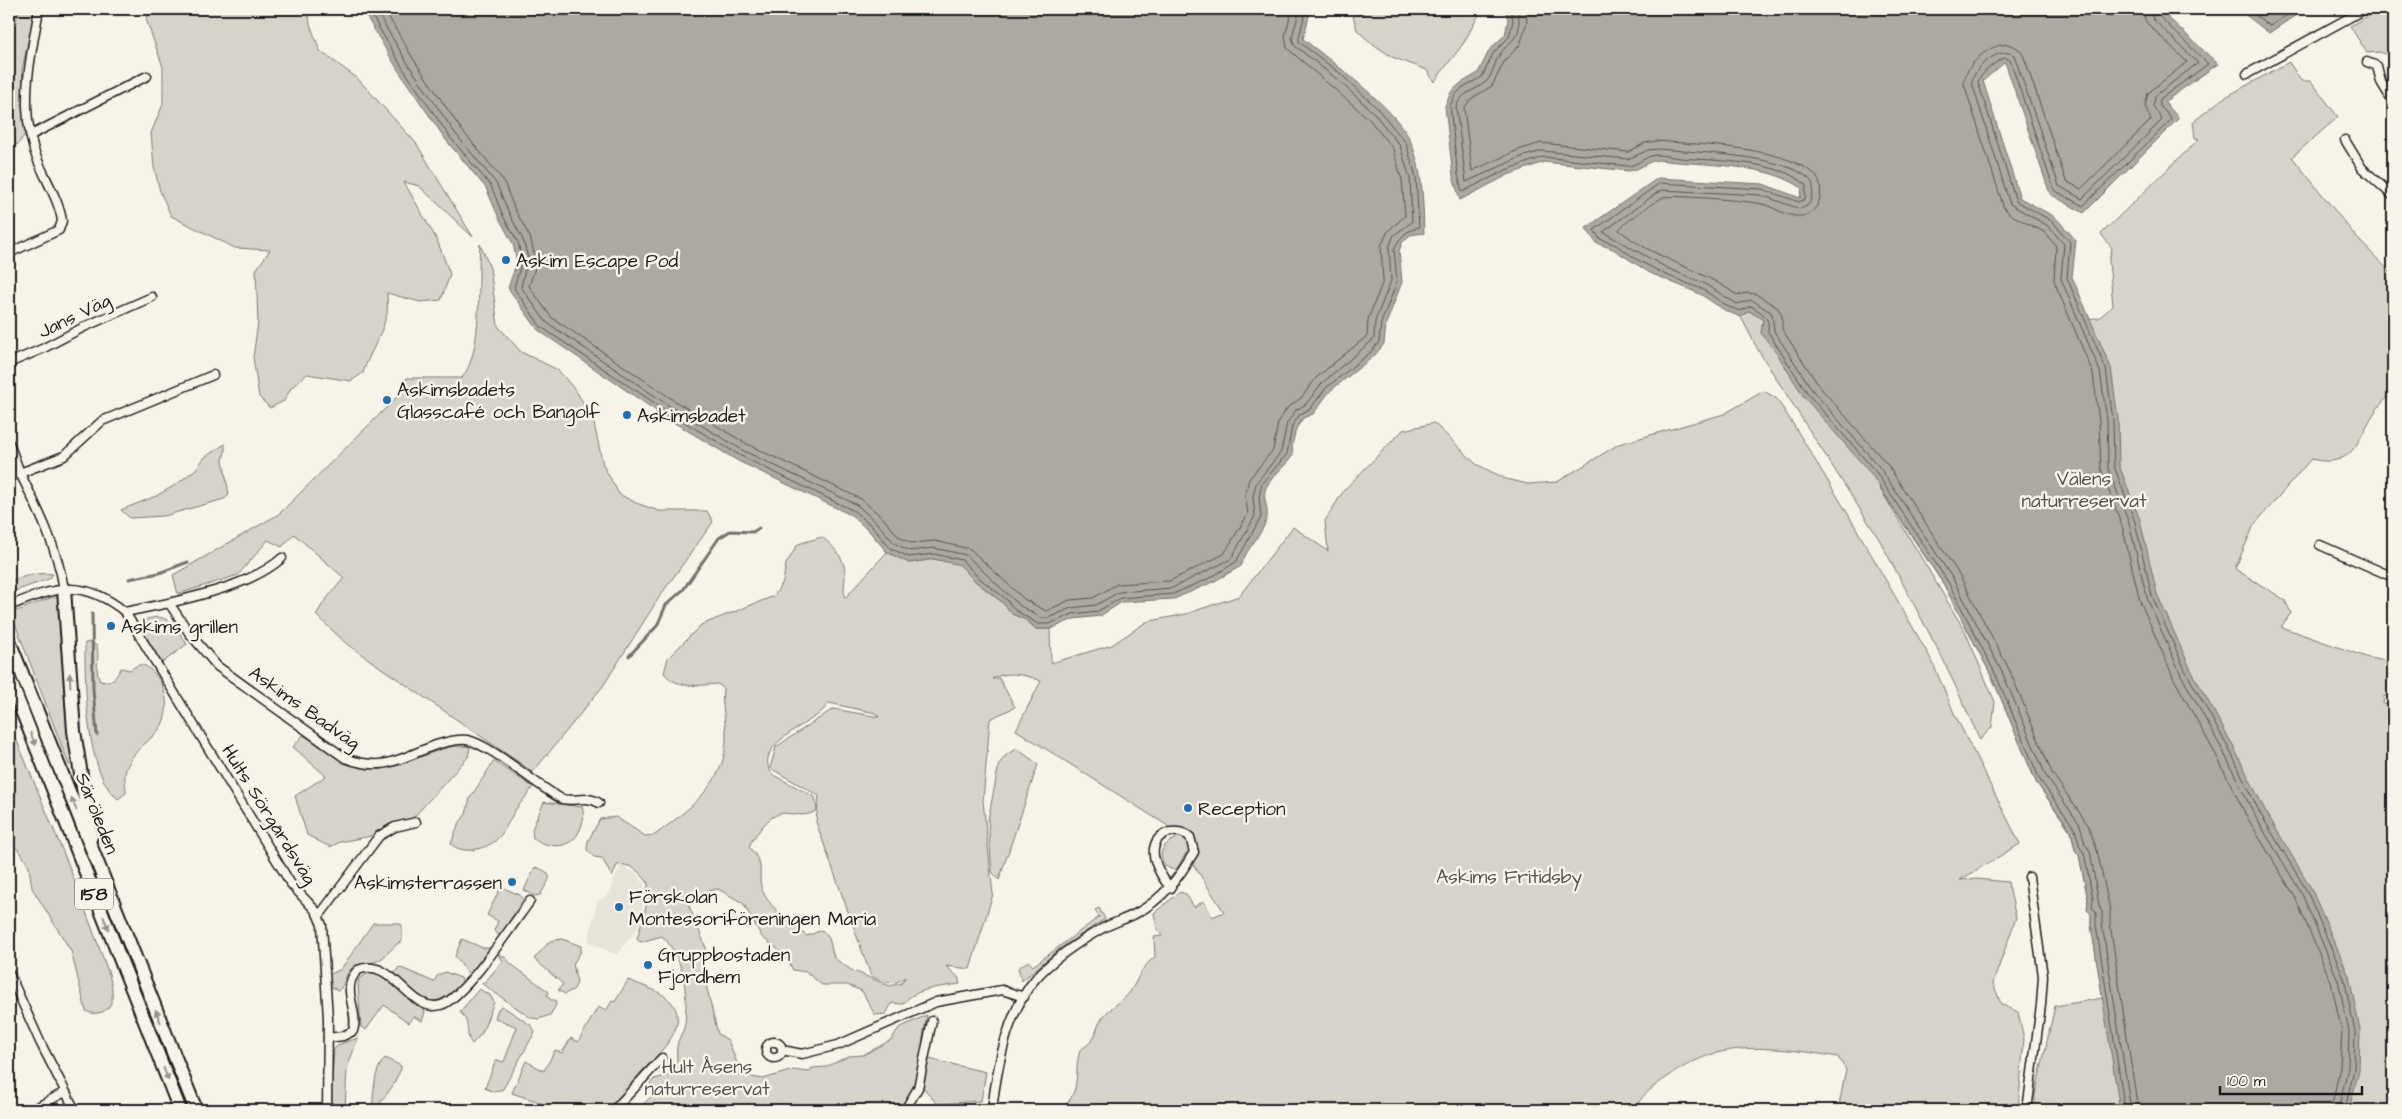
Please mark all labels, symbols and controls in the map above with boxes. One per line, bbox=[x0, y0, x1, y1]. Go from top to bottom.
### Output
place label: Askim Escape Pod bbox=[516, 248, 678, 275]
marker: Askim Escape Pod bbox=[500, 254, 512, 266]
street label: Jans Väg bbox=[34, 287, 116, 346]
place label: Askimsbadets Glasscafé och Bangolf bbox=[397, 377, 601, 427]
marker: Askimsbadets Glasscafé och Bangolf bbox=[381, 394, 393, 406]
place label: Askimsbadet bbox=[637, 403, 746, 430]
marker: Askimsbadet bbox=[621, 409, 633, 421]
park label: Välens naturreservat bbox=[2021, 466, 2147, 515]
place label: Askims grillen bbox=[121, 614, 238, 642]
marker: Askims grillen bbox=[105, 620, 117, 632]
street label: Askims Badväg bbox=[242, 660, 365, 758]
one-way arrow bbox=[65, 672, 73, 688]
one-way arrow bbox=[29, 732, 37, 747]
street label: Hults Sörgårdsväg bbox=[214, 739, 323, 891]
street label: Säröleden bbox=[68, 769, 125, 858]
place label: Reception bbox=[1198, 796, 1285, 823]
one-way arrow bbox=[70, 797, 77, 812]
marker: Reception bbox=[1182, 802, 1194, 814]
park label: Askims Fritidsby bbox=[1436, 864, 1582, 892]
place label: Askimsterrassen bbox=[354, 870, 502, 897]
marker: Askimsterrassen bbox=[506, 876, 518, 888]
road number: 158 bbox=[75, 879, 113, 910]
place label: Förskolan Montessoriföreningen Maria bbox=[629, 884, 877, 934]
marker: Förskolan Montessoriföreningen Maria bbox=[613, 901, 625, 913]
one-way arrow bbox=[102, 916, 110, 931]
place label: Gruppbostaden Fjordhem bbox=[658, 942, 790, 991]
marker: Gruppbostaden Fjordhem bbox=[642, 959, 654, 971]
one-way arrow bbox=[154, 1009, 162, 1023]
park label: Hult Åsens naturreservat bbox=[644, 1054, 770, 1103]
scale bar bbox=[2220, 1064, 2362, 1096]
one-way arrow bbox=[162, 1067, 170, 1081]
text: 100 m bbox=[2227, 1071, 2266, 1092]

